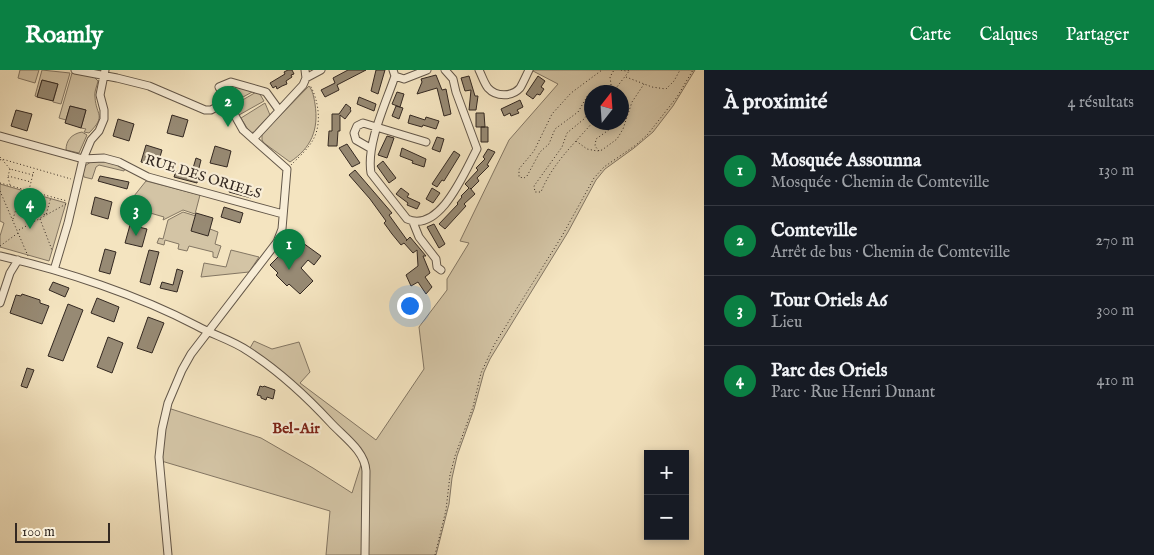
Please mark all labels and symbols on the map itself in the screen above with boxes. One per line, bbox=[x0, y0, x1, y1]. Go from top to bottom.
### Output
north arrow bbox=[584, 85, 629, 130]
pin: 2 bbox=[212, 86, 244, 127]
street label: RUE DES ORIELS bbox=[143, 151, 263, 203]
pin: 4 bbox=[14, 188, 46, 229]
pin: 3 bbox=[120, 195, 152, 236]
pin: 1 bbox=[273, 229, 305, 270]
your location bbox=[397, 293, 423, 319]
district label: Bel-Air bbox=[272, 419, 320, 438]
scale bar bbox=[15, 520, 110, 543]

